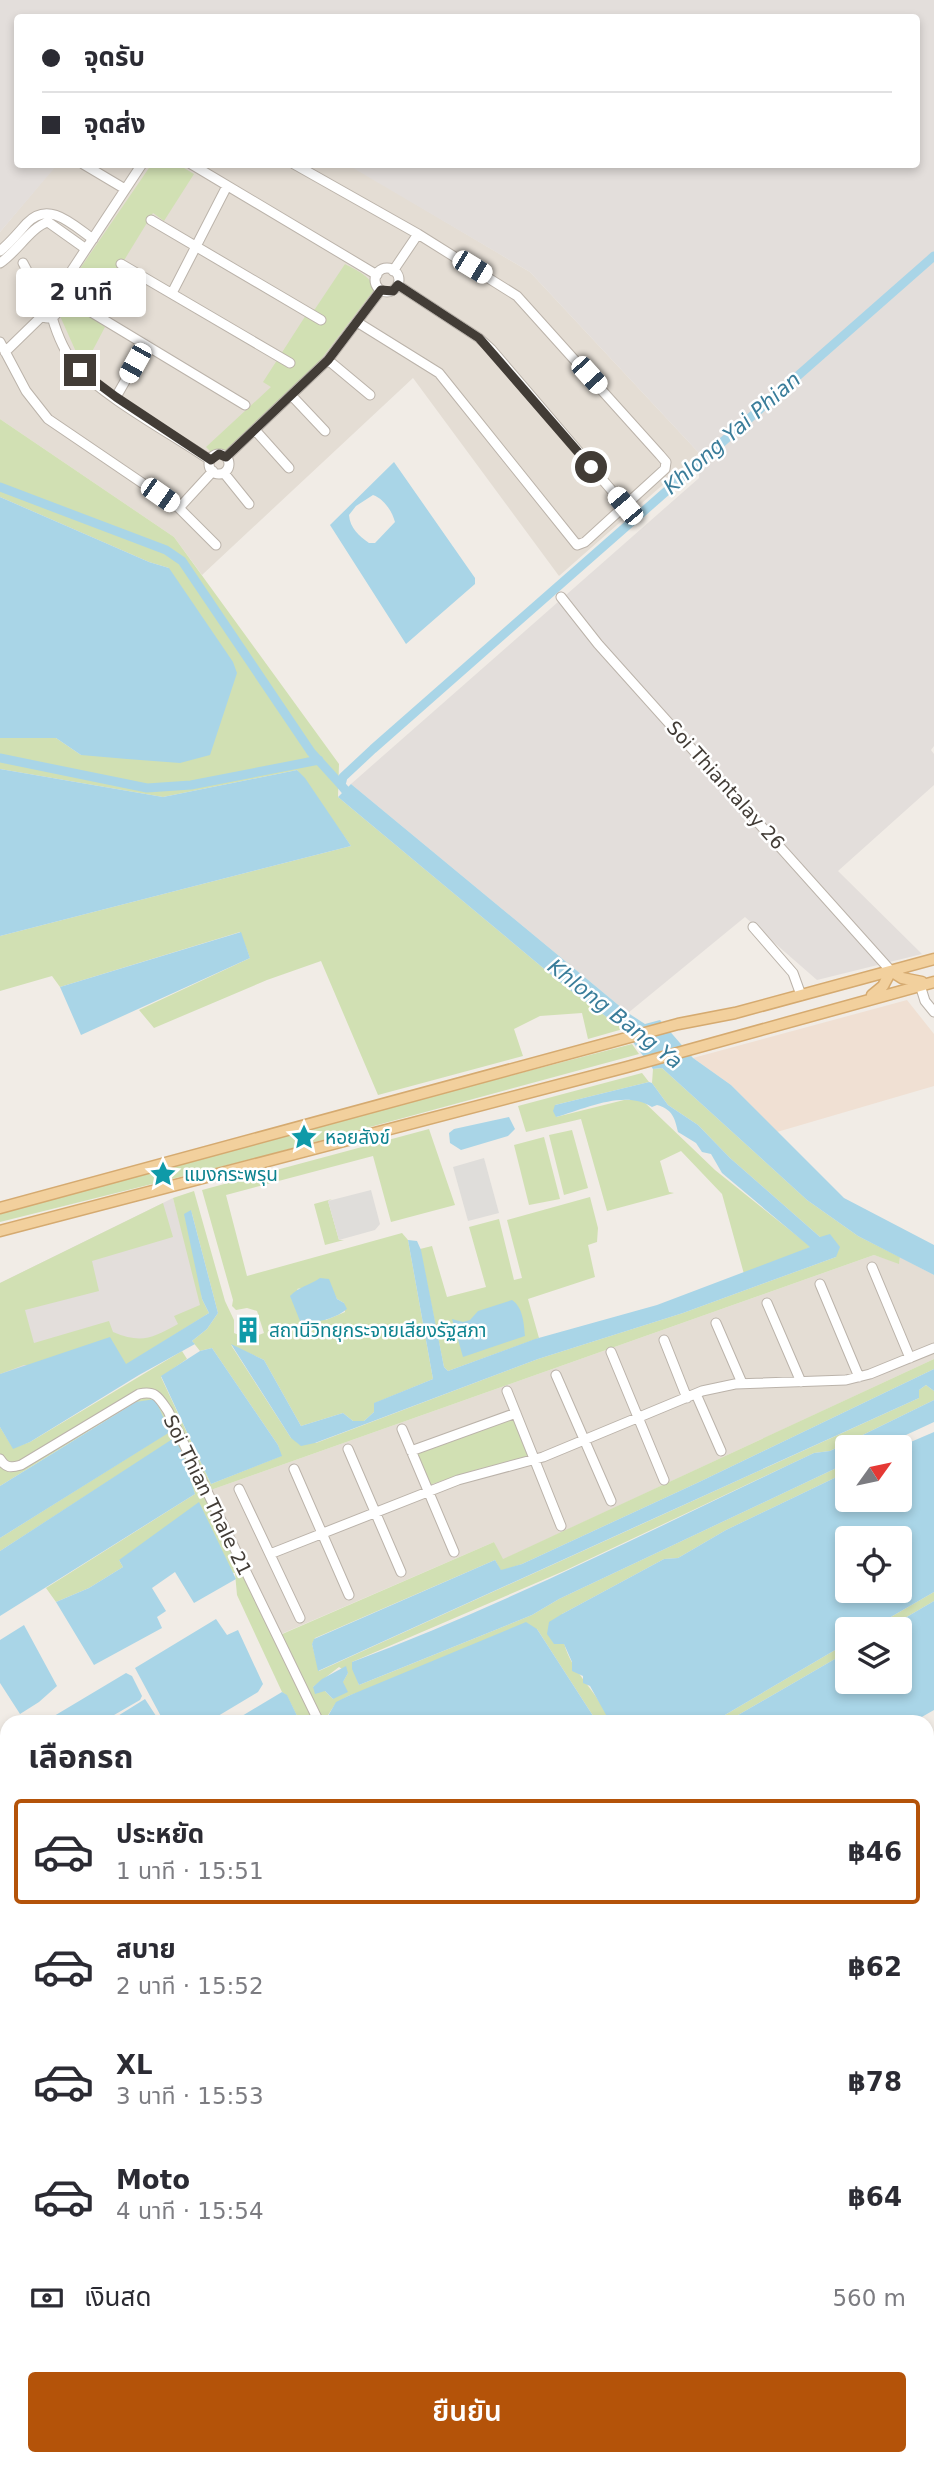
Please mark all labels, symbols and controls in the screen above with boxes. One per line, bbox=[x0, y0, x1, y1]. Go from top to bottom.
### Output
text: จุดรับ bbox=[84, 42, 145, 72]
text: จุดส่ง bbox=[84, 109, 146, 139]
car bbox=[449, 247, 496, 287]
callout: 2 นาที bbox=[15, 268, 145, 318]
text: 2 นาที bbox=[50, 279, 112, 305]
car bbox=[116, 340, 155, 386]
car bbox=[568, 352, 611, 398]
route end bbox=[64, 354, 96, 386]
water label: Khlong Yai Phian bbox=[659, 367, 805, 499]
route start bbox=[575, 451, 607, 483]
car bbox=[137, 474, 184, 516]
car bbox=[604, 483, 647, 529]
street label: Soi Thiantalay 26 bbox=[663, 716, 789, 854]
water label: Khlong Bang Ya bbox=[543, 954, 687, 1074]
place icon: หอยสังข์ bbox=[289, 1122, 319, 1152]
place label: หอยสังข์ bbox=[325, 1126, 390, 1148]
place icon: แมงกระพรุน bbox=[148, 1159, 178, 1189]
place label: แมงกระพรุน bbox=[184, 1163, 278, 1186]
building icon: สถานีวิทยุกระจายเสียงรัฐสภา bbox=[233, 1315, 263, 1345]
place label: สถานีวิทยุกระจายเสียงรัฐสภา bbox=[269, 1319, 487, 1342]
street label: Soi Thian Thale 21 bbox=[160, 1411, 256, 1579]
north arrow bbox=[835, 1435, 912, 1512]
map controls bbox=[835, 1435, 912, 1694]
button: locate bbox=[835, 1526, 912, 1603]
button: layers bbox=[835, 1617, 912, 1694]
text: เลือกรถ bbox=[28, 1738, 133, 1776]
text: ประหยัด bbox=[116, 1819, 204, 1849]
icon: car bbox=[32, 1820, 95, 1883]
text: ฿46 bbox=[848, 1837, 902, 1867]
text: 1 นาที · 15:51 bbox=[116, 1858, 264, 1884]
text: สบาย bbox=[116, 1934, 176, 1964]
icon: car bbox=[32, 1935, 95, 1998]
text: ฿62 bbox=[848, 1952, 902, 1982]
text: 2 นาที · 15:52 bbox=[116, 1973, 264, 1999]
icon: car bbox=[32, 2050, 95, 2113]
text: XL bbox=[116, 2050, 153, 2080]
text: ฿78 bbox=[848, 2067, 902, 2097]
text: 3 นาที · 15:53 bbox=[116, 2083, 264, 2109]
icon: car bbox=[32, 2165, 95, 2228]
text: Moto bbox=[116, 2165, 190, 2195]
text: ฿64 bbox=[848, 2182, 902, 2212]
text: 4 นาที · 15:54 bbox=[116, 2198, 264, 2224]
icon: cash bbox=[28, 2279, 66, 2317]
text: เงินสด bbox=[84, 2282, 151, 2312]
text: 560 m bbox=[832, 2285, 906, 2311]
button: ยืนยัน bbox=[28, 2372, 906, 2452]

